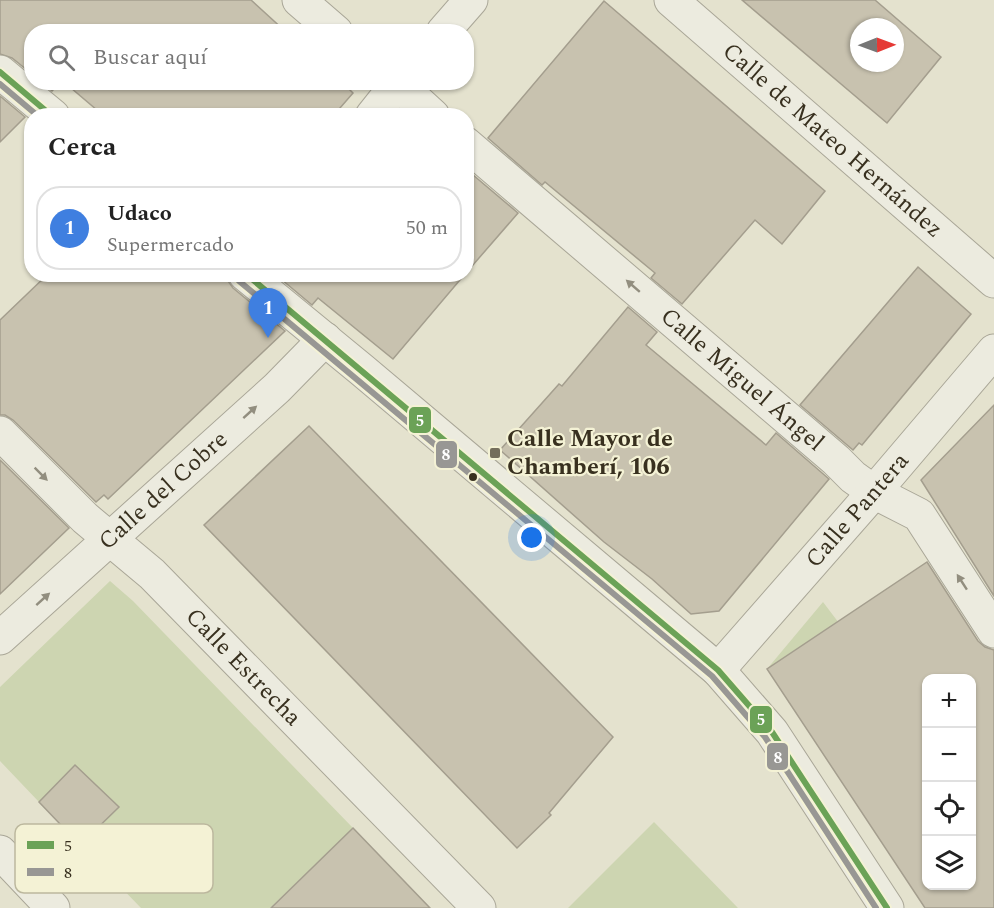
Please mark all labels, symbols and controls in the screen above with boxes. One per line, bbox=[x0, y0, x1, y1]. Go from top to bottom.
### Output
north arrow bbox=[850, 18, 904, 72]
search box bbox=[24, 24, 474, 90]
street label: Calle de Mateo Hernández bbox=[714, 34, 951, 247]
icon: search bbox=[45, 41, 78, 74]
text: Buscar aquí bbox=[93, 41, 207, 74]
text: Cerca bbox=[48, 127, 116, 167]
text: Udaco bbox=[107, 197, 172, 230]
text: 1 bbox=[64, 213, 75, 243]
text: 50 m bbox=[406, 213, 448, 243]
text: Supermercado bbox=[107, 230, 234, 260]
one-way arrow bbox=[625, 280, 641, 293]
pin: 1 bbox=[248, 288, 288, 338]
street label: Calle Miguel Ángel bbox=[652, 299, 832, 460]
one-way arrow bbox=[242, 406, 257, 419]
line badge: 5 bbox=[408, 406, 432, 434]
text: 5 bbox=[416, 409, 424, 433]
place label: Calle Mayor de Chamberí, 106 bbox=[507, 421, 673, 485]
street label: Calle del Cobre bbox=[90, 422, 236, 559]
line badge: 8 bbox=[435, 440, 458, 469]
text: 8 bbox=[442, 443, 451, 467]
street label: Calle Pantera bbox=[797, 444, 918, 576]
marker: Calle Mayor de Chamberí, 106 bbox=[488, 446, 502, 460]
one-way arrow bbox=[34, 467, 48, 481]
unlabelled marker bbox=[467, 471, 479, 483]
your location bbox=[517, 523, 546, 552]
one-way arrow bbox=[957, 573, 968, 590]
one-way arrow bbox=[35, 593, 50, 606]
street label: Calle Estrecha bbox=[177, 600, 310, 735]
map controls bbox=[922, 674, 976, 890]
button: + bbox=[922, 674, 976, 728]
line badge: 5 bbox=[749, 705, 773, 734]
text: 5 bbox=[757, 708, 765, 732]
button: − bbox=[922, 728, 976, 782]
line badge: 8 bbox=[766, 742, 789, 771]
text: 8 bbox=[774, 746, 783, 770]
button: locate bbox=[922, 782, 976, 836]
legend bbox=[15, 824, 213, 893]
text: 5 bbox=[64, 834, 72, 858]
button: layers bbox=[922, 836, 976, 890]
text: 8 bbox=[64, 861, 72, 885]

